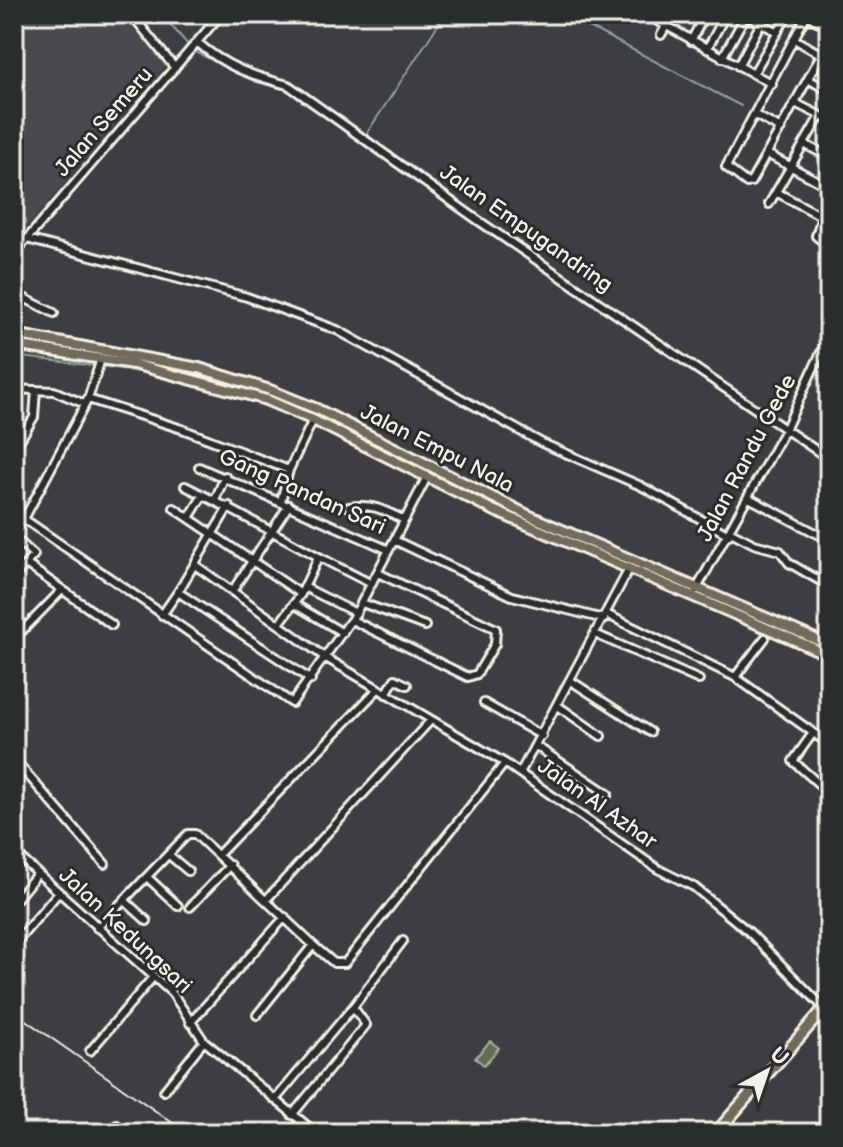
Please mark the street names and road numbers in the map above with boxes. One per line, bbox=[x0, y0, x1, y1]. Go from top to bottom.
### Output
street label: Jalan Semeru bbox=[49, 62, 159, 182]
street label: Jalan Empugandring bbox=[434, 159, 618, 299]
street label: Jalan Randu Gede bbox=[692, 370, 802, 546]
street label: Jalan Empu Nala bbox=[356, 399, 518, 499]
street label: Gang Pandan Sari bbox=[214, 443, 390, 541]
street label: Jalan Al Azhar bbox=[532, 753, 663, 856]
street label: Jalan Kedungsari bbox=[53, 862, 197, 1000]

